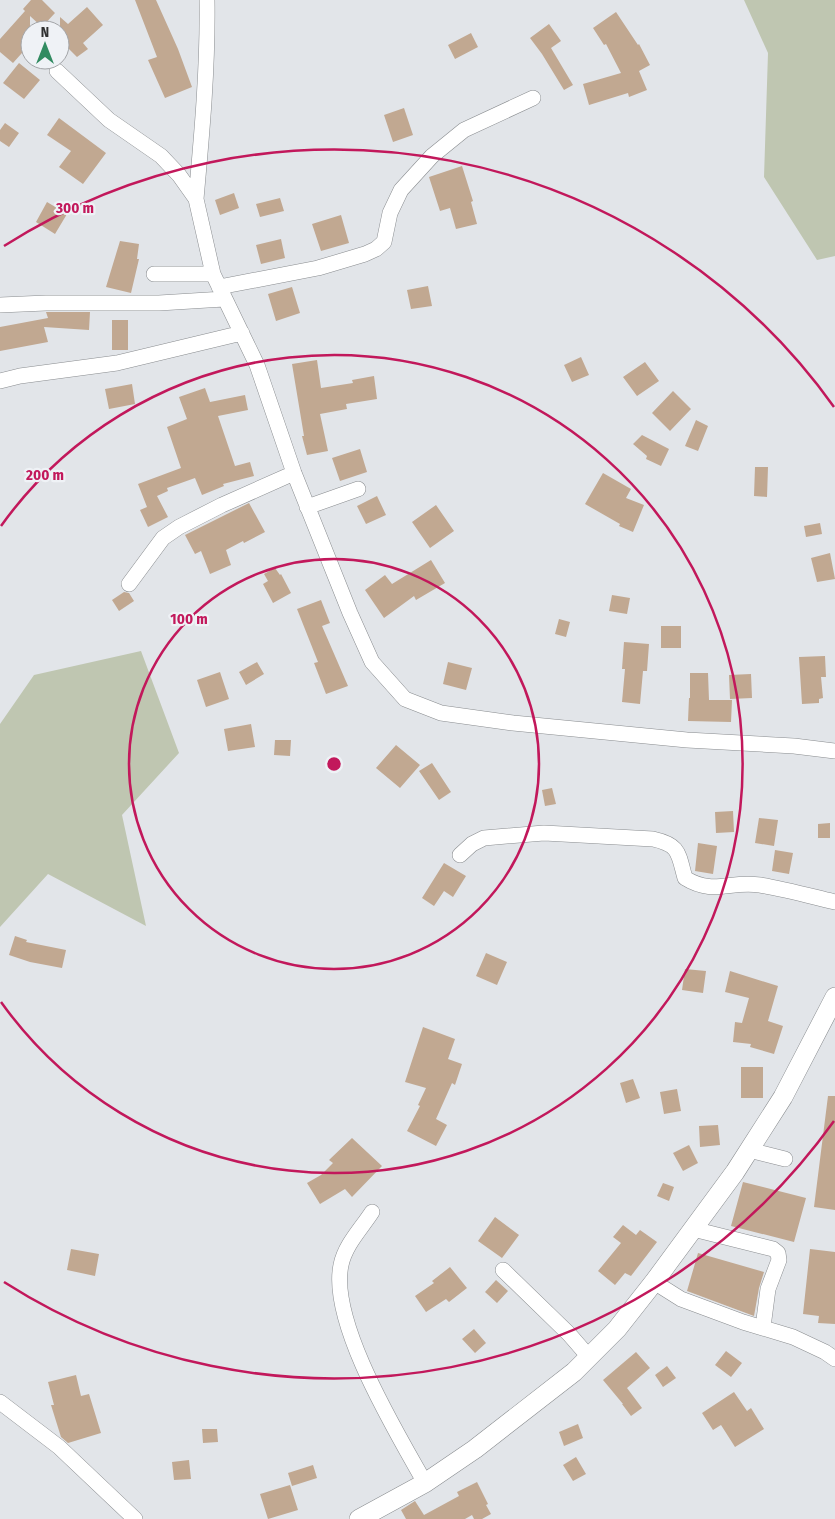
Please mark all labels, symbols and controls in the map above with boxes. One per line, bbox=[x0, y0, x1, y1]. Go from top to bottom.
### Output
north arrow bbox=[20, 20, 70, 70]
text: N bbox=[41, 24, 49, 41]
text: 300 m bbox=[55, 199, 94, 217]
text: 200 m bbox=[25, 466, 64, 484]
text: 100 m bbox=[170, 610, 208, 628]
centre of rings bbox=[325, 755, 343, 773]

